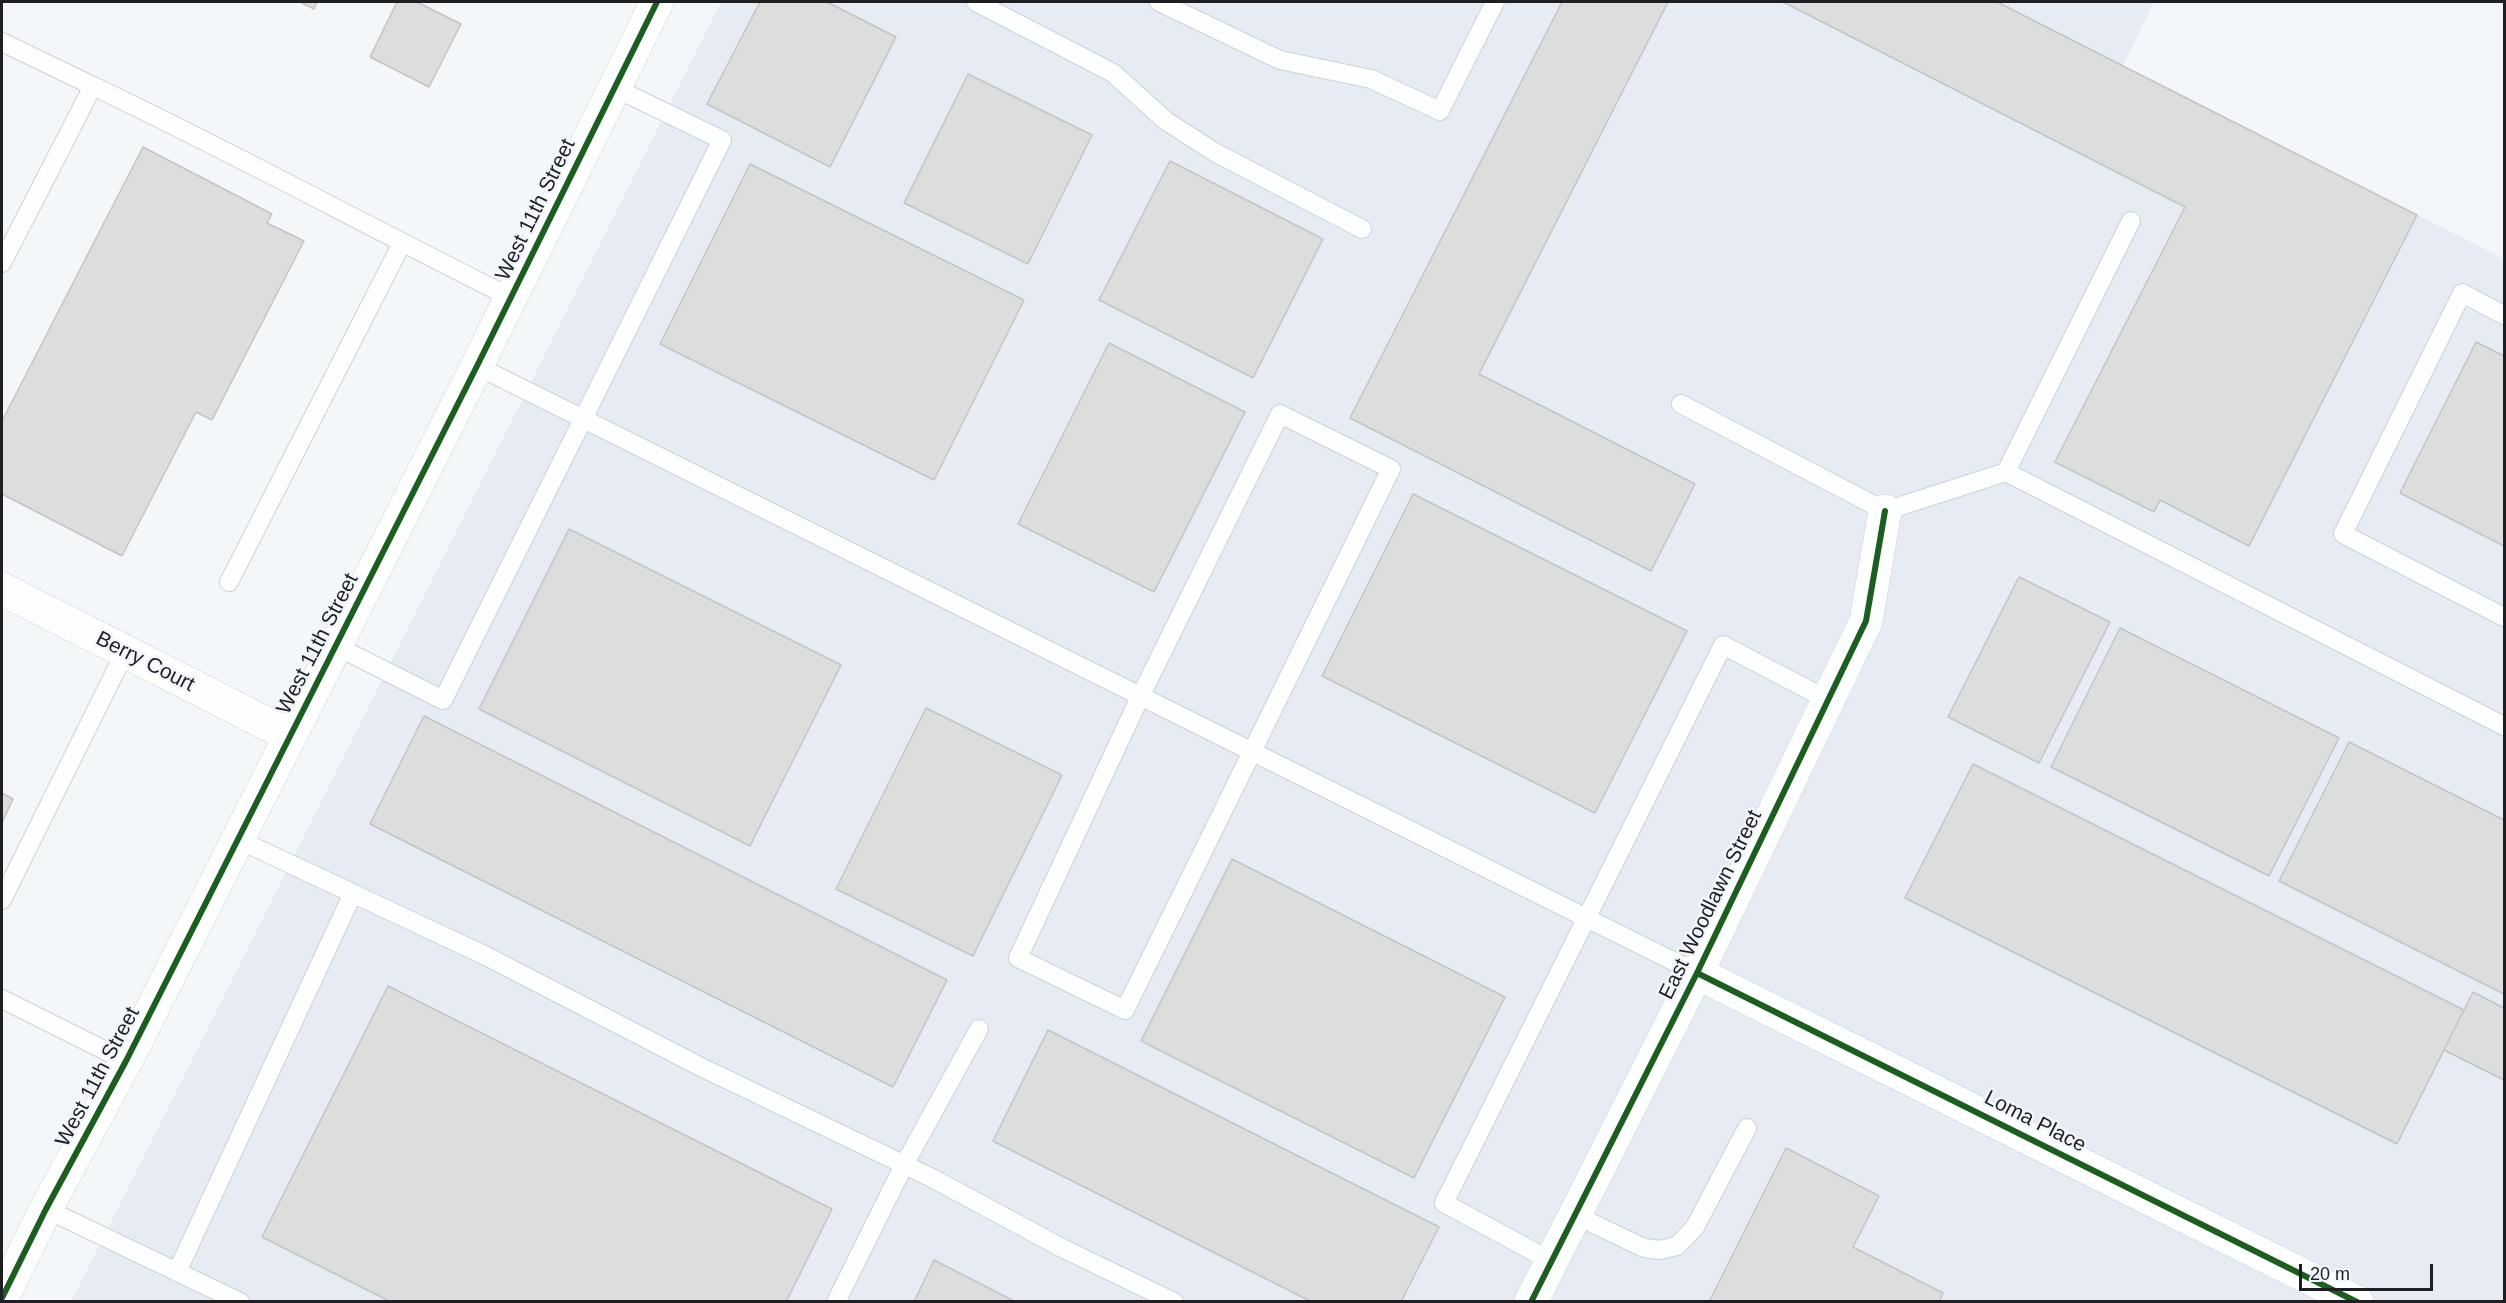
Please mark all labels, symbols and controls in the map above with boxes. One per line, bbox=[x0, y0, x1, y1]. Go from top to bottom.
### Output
street label: West 11th Street bbox=[491, 135, 581, 285]
street label: West 11th Street bbox=[272, 569, 364, 719]
street label: Berry Court bbox=[91, 626, 199, 698]
street label: East Woodlawn Street bbox=[1654, 806, 1768, 1004]
street label: West 11th Street bbox=[51, 1003, 145, 1151]
street label: Loma Place bbox=[1980, 1086, 2090, 1158]
scale bar bbox=[2302, 1252, 2436, 1290]
text: 20 m bbox=[2310, 1264, 2350, 1284]

